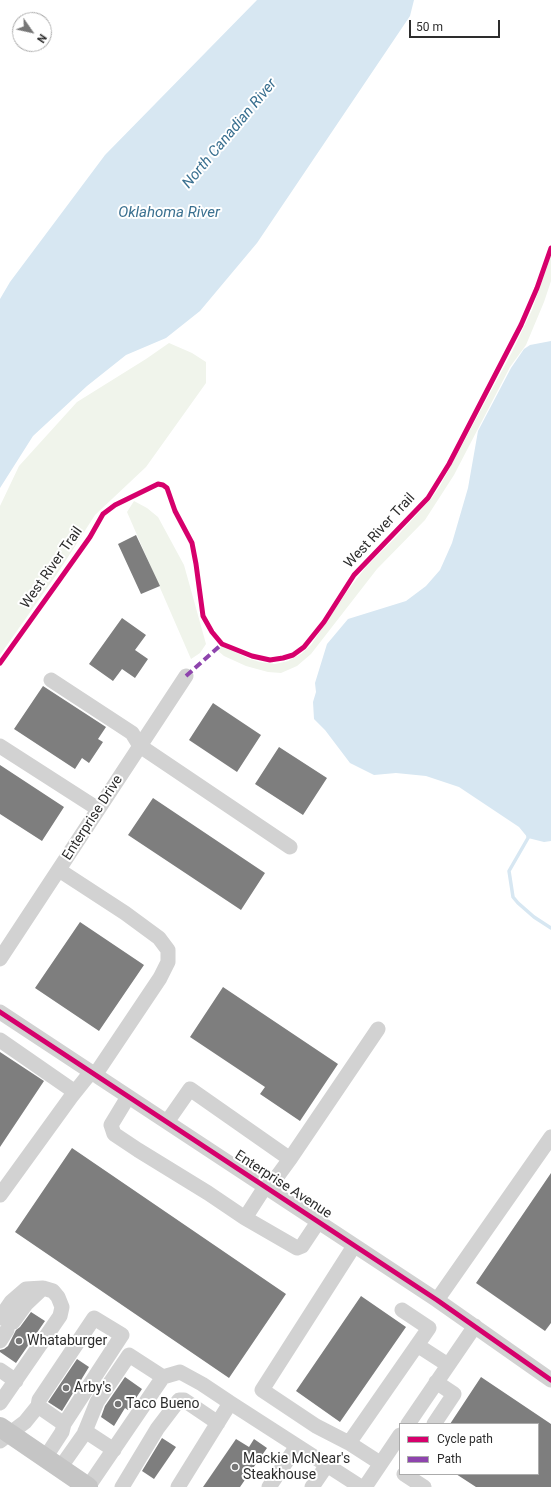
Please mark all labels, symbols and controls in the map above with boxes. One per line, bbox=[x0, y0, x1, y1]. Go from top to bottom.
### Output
north arrow bbox=[12, 12, 52, 52]
scale bar bbox=[411, 12, 502, 38]
text: 50 m bbox=[416, 20, 443, 34]
text: N bbox=[34, 32, 49, 45]
water label: North Canadian River bbox=[179, 76, 281, 192]
water label: Oklahoma River bbox=[118, 204, 220, 222]
street label: West River Trail bbox=[341, 490, 419, 572]
street label: West River Trail bbox=[18, 524, 86, 612]
street label: Enterprise Drive bbox=[59, 772, 127, 864]
street label: Enterprise Avenue bbox=[231, 1147, 335, 1223]
place label: Whataburger bbox=[27, 1333, 107, 1349]
marker: Whataburger bbox=[14, 1336, 24, 1346]
place label: Arby's bbox=[74, 1380, 112, 1396]
marker: Arby's bbox=[61, 1383, 71, 1393]
place label: Taco Bueno bbox=[126, 1396, 200, 1412]
marker: Taco Bueno bbox=[113, 1399, 123, 1409]
legend bbox=[399, 1423, 539, 1475]
text: Cycle path bbox=[437, 1432, 493, 1446]
place label: Mackie McNear's Steakhouse bbox=[243, 1451, 350, 1484]
text: Path bbox=[437, 1452, 462, 1466]
marker: Mackie McNear's Steakhouse bbox=[230, 1462, 240, 1472]

